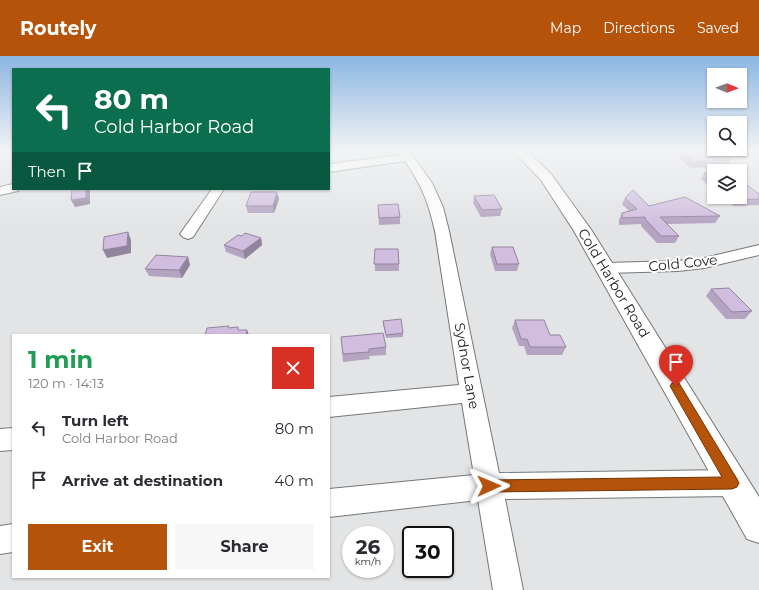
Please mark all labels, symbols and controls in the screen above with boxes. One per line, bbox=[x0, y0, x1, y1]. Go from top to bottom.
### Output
text: Routely bbox=[20, 17, 96, 40]
text: Map bbox=[550, 19, 581, 37]
text: Directions bbox=[603, 19, 675, 37]
text: Saved bbox=[697, 19, 739, 37]
north arrow bbox=[707, 68, 747, 108]
map controls bbox=[707, 68, 747, 204]
text: 80 m bbox=[94, 82, 169, 116]
icon: left bbox=[28, 84, 80, 136]
text: Cold Harbor Road bbox=[94, 116, 254, 138]
button: search bbox=[707, 116, 747, 156]
icon: arrive bbox=[74, 160, 96, 182]
text: Then bbox=[28, 162, 66, 181]
button: layers bbox=[707, 164, 747, 204]
street label: Cold Harbor Road bbox=[574, 225, 654, 341]
street label: Cold Cove bbox=[648, 250, 718, 276]
street label: Sydnor Lane bbox=[451, 321, 483, 411]
text: 1 min bbox=[28, 345, 93, 374]
pin bbox=[659, 345, 693, 386]
button: close bbox=[272, 347, 314, 389]
icon: arrive bbox=[665, 351, 687, 373]
text: 120 m · 14:13 bbox=[28, 375, 104, 391]
text: Turn left bbox=[62, 411, 129, 430]
icon: left bbox=[28, 417, 50, 439]
text: 80 m bbox=[275, 419, 314, 438]
text: Cold Harbor Road bbox=[62, 430, 178, 446]
position arrow bbox=[468, 465, 510, 507]
icon: arrive bbox=[28, 469, 50, 491]
text: Arrive at destination bbox=[62, 471, 223, 490]
text: 40 m bbox=[274, 471, 314, 490]
button: Exit bbox=[28, 524, 167, 570]
button: Share bbox=[175, 524, 314, 570]
speed limit sign: 30 bbox=[402, 526, 454, 578]
text: 26 bbox=[356, 535, 380, 559]
text: km/h bbox=[355, 555, 381, 568]

